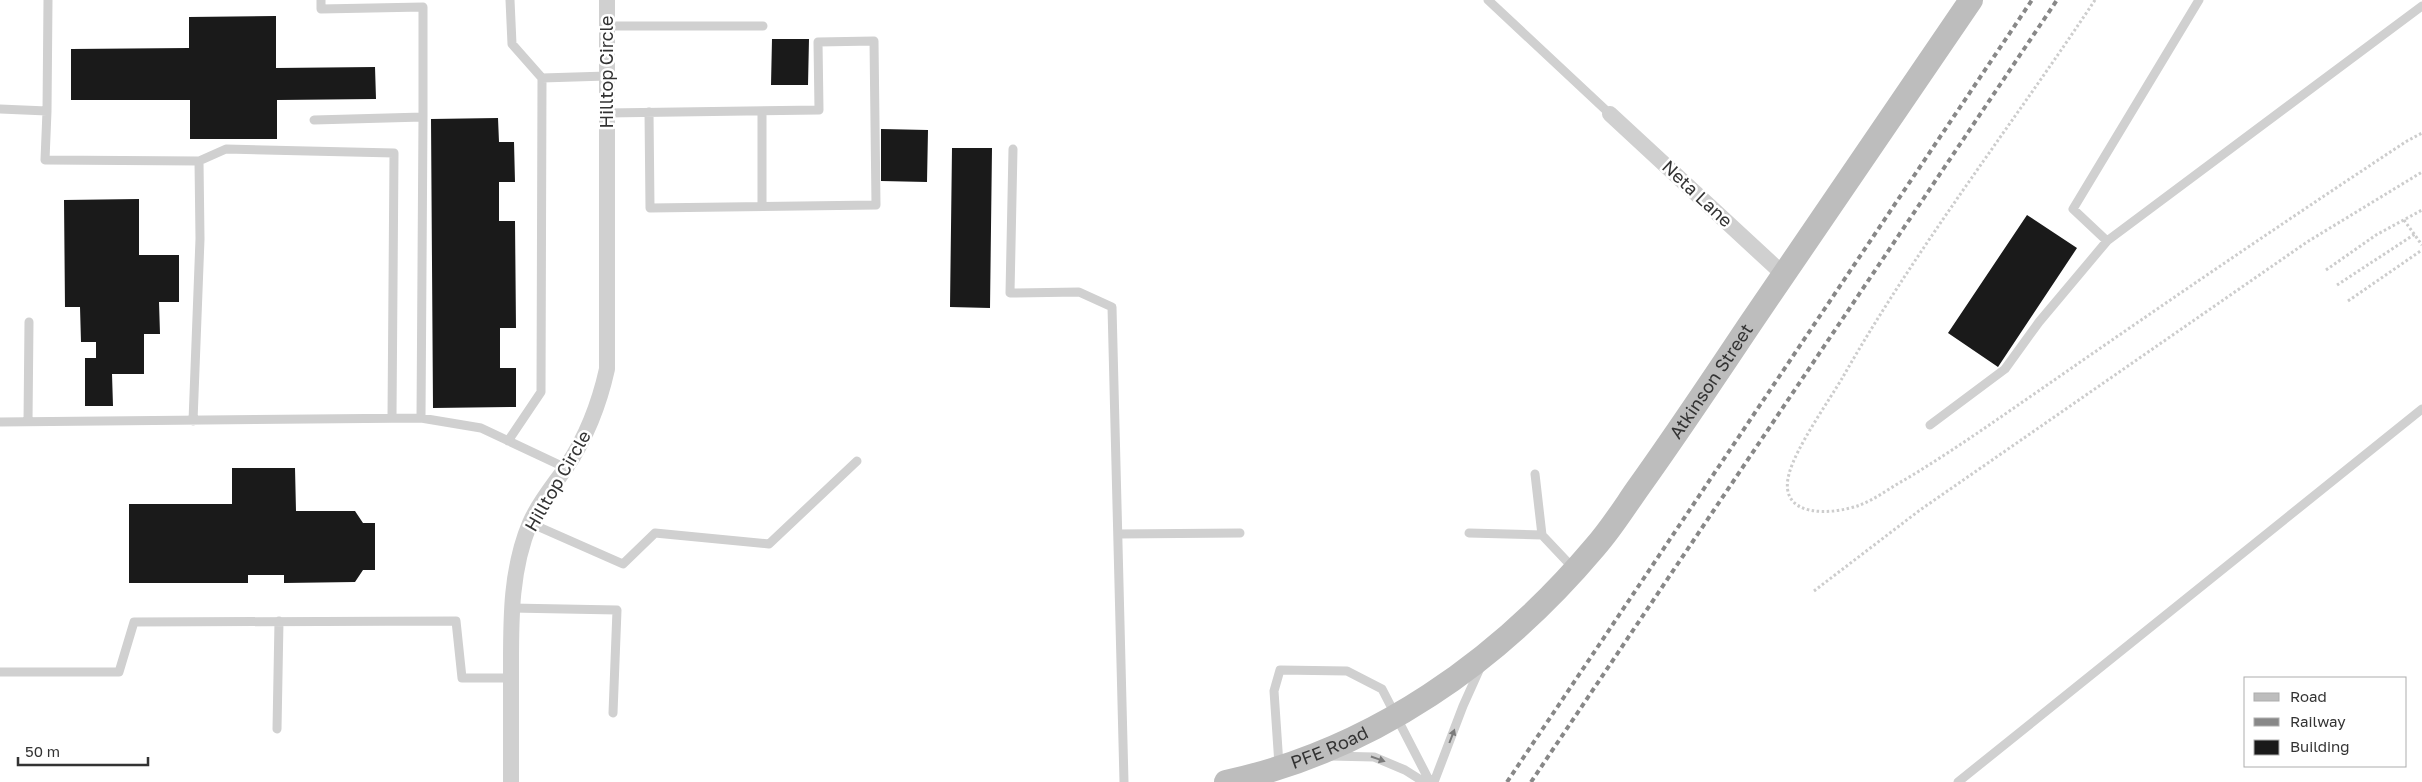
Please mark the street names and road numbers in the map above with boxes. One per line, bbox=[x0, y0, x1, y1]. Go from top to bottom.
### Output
street label: Hilltop Circle bbox=[595, 16, 617, 128]
street label: Neta Lane bbox=[1658, 155, 1737, 231]
street label: Atkinson Street bbox=[1664, 319, 1757, 442]
street label: Hilltop Circle bbox=[519, 426, 595, 535]
street label: PFE Road bbox=[1287, 721, 1371, 773]

